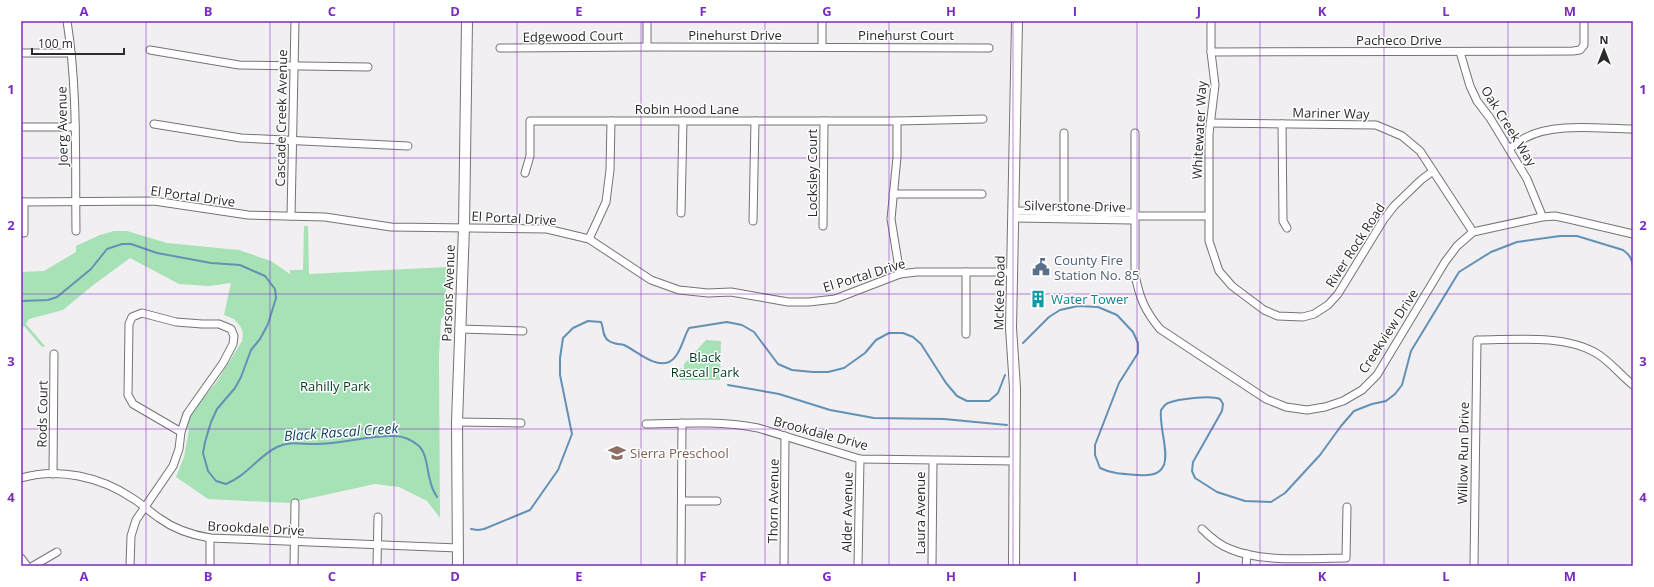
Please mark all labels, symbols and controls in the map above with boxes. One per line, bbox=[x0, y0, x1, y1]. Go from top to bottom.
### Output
text: A bbox=[80, 2, 89, 20]
text: B bbox=[204, 2, 213, 20]
text: C bbox=[328, 2, 336, 20]
text: D bbox=[450, 2, 460, 20]
text: E bbox=[575, 2, 583, 20]
text: F bbox=[699, 2, 707, 20]
text: G bbox=[822, 2, 832, 20]
text: H bbox=[946, 2, 956, 20]
text: I bbox=[1073, 2, 1077, 20]
text: J bbox=[1196, 2, 1201, 20]
text: K bbox=[1318, 2, 1327, 20]
text: L bbox=[1442, 2, 1450, 20]
text: M bbox=[1564, 2, 1576, 20]
street label: Edgewood Court bbox=[523, 26, 624, 46]
street label: Pinehurst Drive bbox=[688, 26, 782, 44]
street label: Pinehurst Court bbox=[858, 26, 954, 44]
scale bar bbox=[32, 30, 124, 56]
north arrow bbox=[1584, 30, 1624, 70]
street label: Pacheco Drive bbox=[1356, 31, 1442, 49]
text: N bbox=[1600, 32, 1608, 47]
text: 100 m bbox=[38, 35, 73, 52]
street label: Cascade Creek Avenue bbox=[271, 49, 291, 187]
text: 1 bbox=[7, 80, 15, 98]
street label: Whitewater Way bbox=[1187, 80, 1211, 180]
text: 1 bbox=[1639, 80, 1647, 98]
street label: Oak Creek Way bbox=[1477, 82, 1541, 170]
street label: Joerg Avenue bbox=[52, 86, 72, 168]
street label: Robin Hood Lane bbox=[635, 100, 739, 118]
street label: Mariner Way bbox=[1292, 103, 1370, 123]
street label: Locksley Court bbox=[803, 129, 821, 217]
street label: El Portal Drive bbox=[150, 181, 236, 211]
street label: Silverstone Drive bbox=[1024, 196, 1126, 216]
street label: River Rock Road bbox=[1321, 199, 1389, 291]
street label: El Portal Drive bbox=[471, 207, 557, 229]
text: 2 bbox=[7, 216, 15, 234]
text: 2 bbox=[1639, 216, 1647, 234]
street label: Parsons Avenue bbox=[437, 244, 459, 342]
place label: County Fire Station No. 85 bbox=[1054, 251, 1139, 284]
street label: El Portal Drive bbox=[821, 254, 907, 296]
street label: McKee Road bbox=[989, 255, 1009, 331]
public building icon: County Fire Station No. 85 bbox=[1031, 257, 1051, 277]
street label: Creekview Drive bbox=[1354, 285, 1422, 377]
building icon: Water Tower bbox=[1028, 289, 1048, 309]
place label: Water Tower bbox=[1051, 290, 1129, 308]
park label: Black Rascal Park bbox=[671, 348, 740, 381]
text: 3 bbox=[7, 352, 15, 370]
text: 3 bbox=[1639, 352, 1647, 370]
park label: Rahilly Park bbox=[300, 377, 370, 395]
street label: Rods Court bbox=[32, 380, 52, 448]
street label: Willow Run Drive bbox=[1453, 402, 1473, 504]
street label: Brookdale Drive bbox=[772, 412, 870, 454]
water label: Black Rascal Creek bbox=[283, 418, 400, 445]
school or university icon: Sierra Preschool bbox=[607, 443, 627, 463]
place label: Sierra Preschool bbox=[630, 444, 729, 462]
street label: Thorn Avenue bbox=[763, 458, 783, 544]
street label: Alder Avenue bbox=[837, 471, 857, 553]
street label: Laura Avenue bbox=[911, 471, 929, 555]
text: 4 bbox=[7, 488, 15, 506]
text: 4 bbox=[1639, 488, 1647, 506]
street label: Brookdale Drive bbox=[207, 516, 305, 540]
text: A bbox=[80, 567, 89, 585]
text: B bbox=[204, 567, 213, 585]
text: C bbox=[328, 567, 336, 585]
text: D bbox=[450, 567, 460, 585]
text: E bbox=[575, 567, 583, 585]
text: F bbox=[699, 567, 707, 585]
text: G bbox=[822, 567, 832, 585]
text: H bbox=[946, 567, 956, 585]
text: I bbox=[1073, 567, 1077, 585]
text: J bbox=[1196, 567, 1201, 585]
text: K bbox=[1318, 567, 1327, 585]
text: L bbox=[1442, 567, 1450, 585]
text: M bbox=[1564, 567, 1576, 585]

